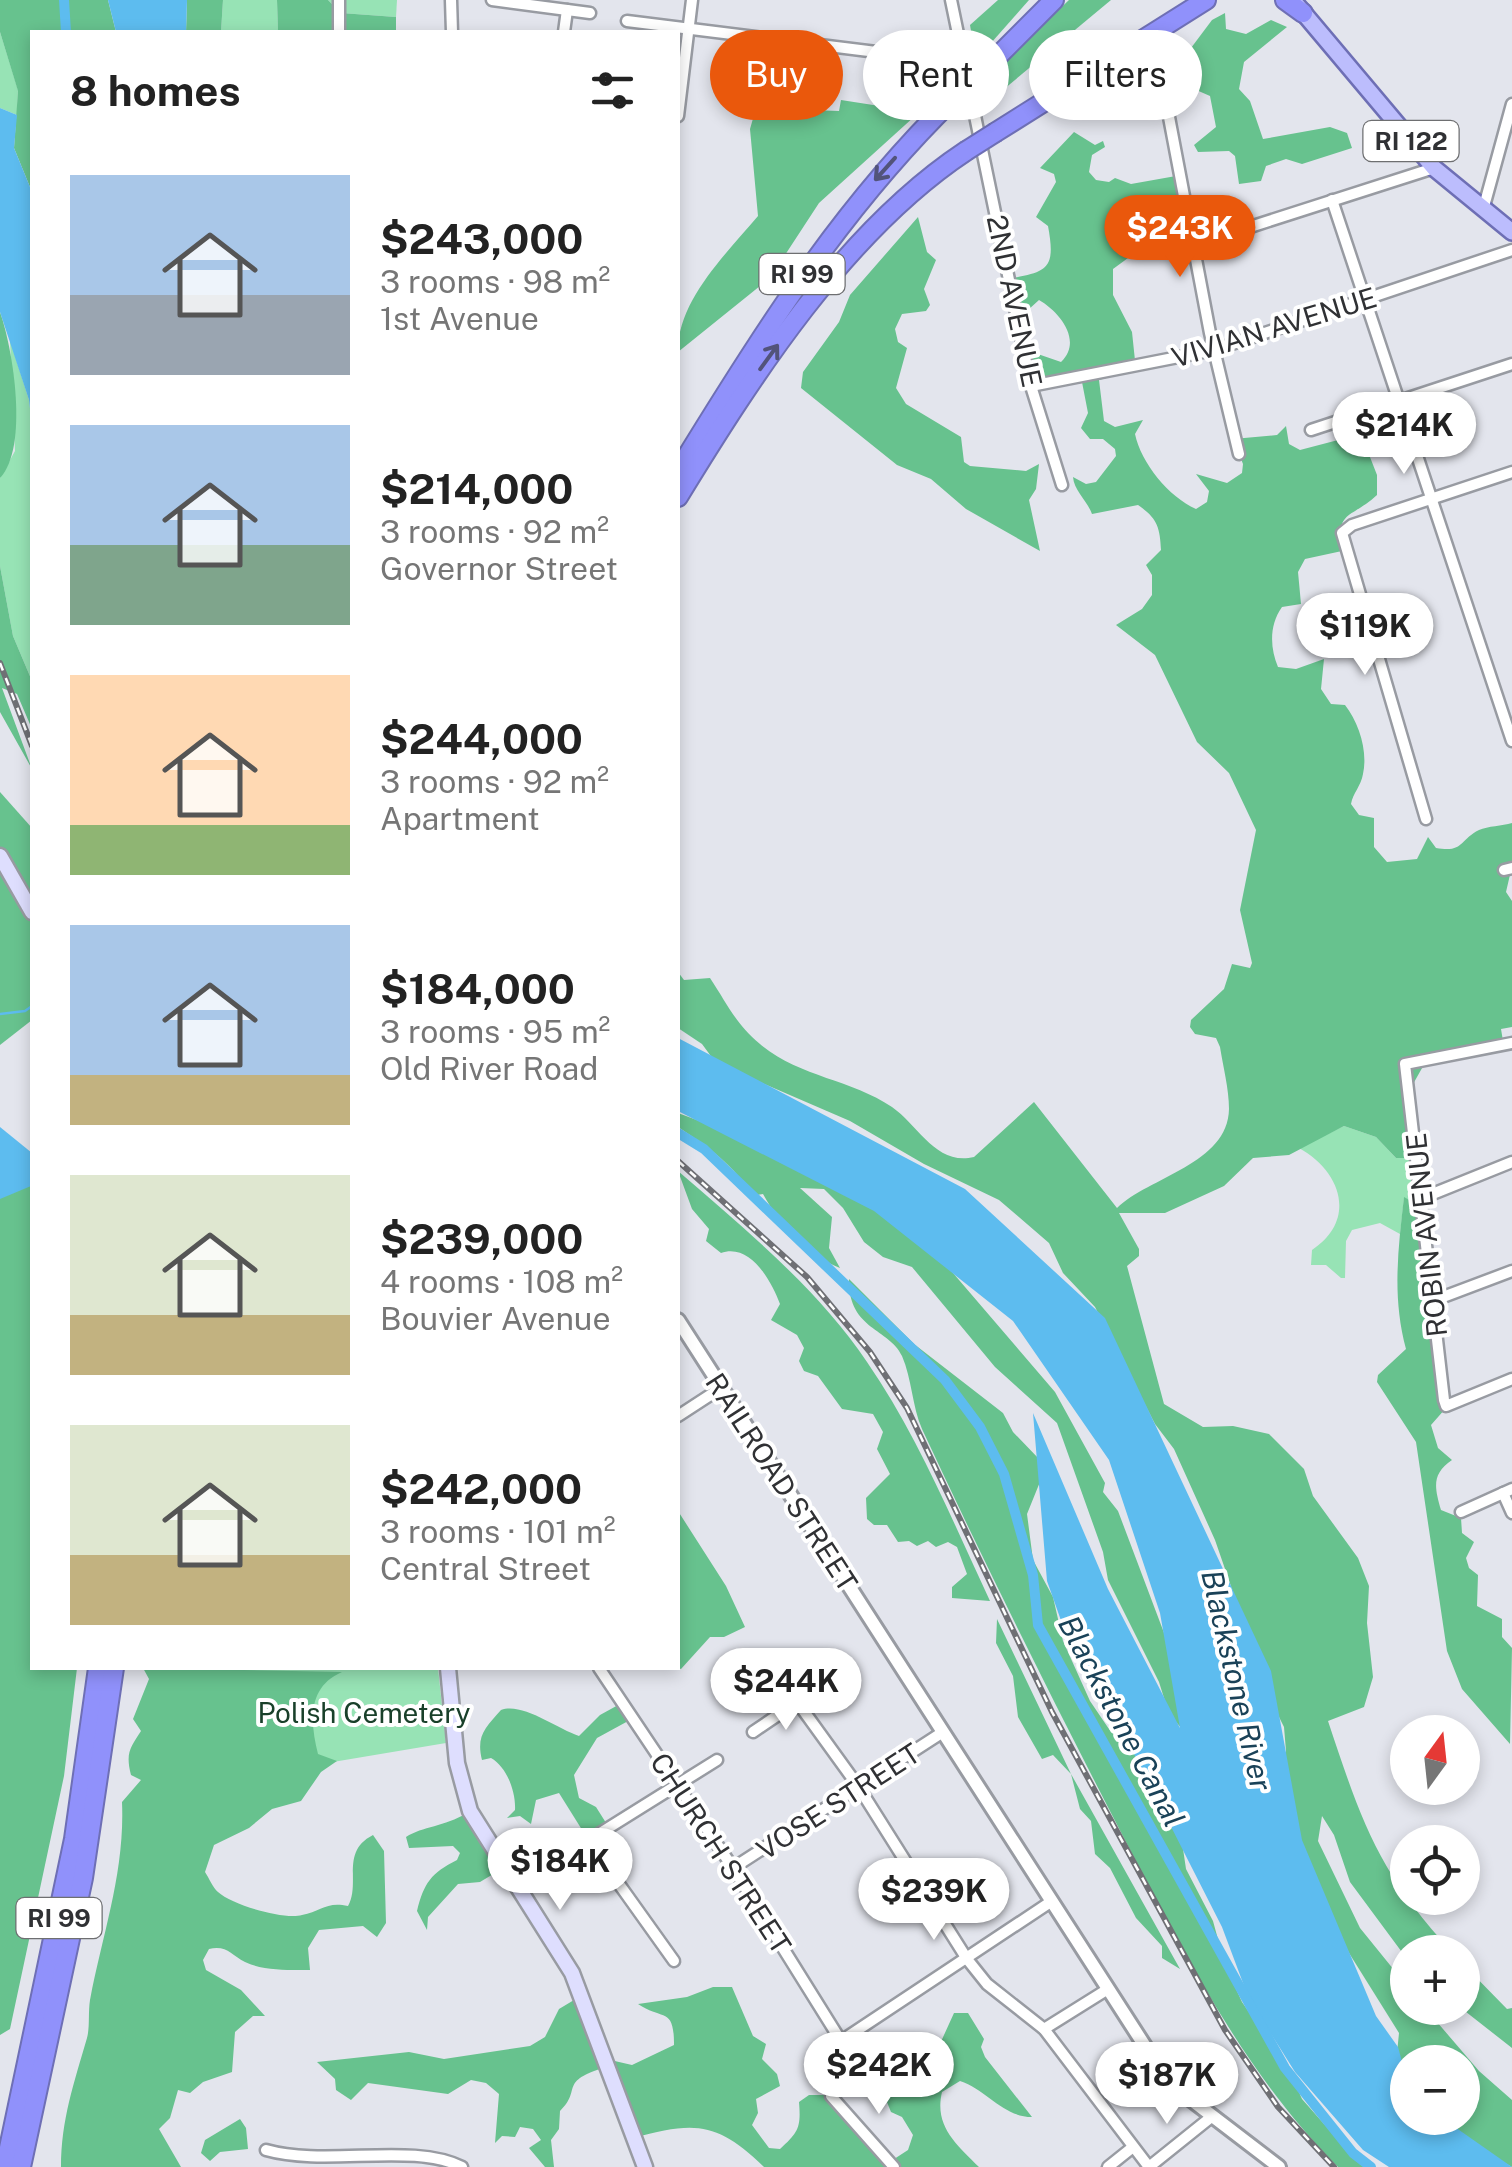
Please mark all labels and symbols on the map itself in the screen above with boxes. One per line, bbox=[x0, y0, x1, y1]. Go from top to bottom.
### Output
road number: RI 122 bbox=[1364, 121, 1458, 161]
one-way arrow bbox=[874, 156, 897, 181]
pin: $243K bbox=[1110, 195, 1250, 280]
street label: 2ND AVENUE bbox=[981, 212, 1049, 390]
road number: RI 99 bbox=[760, 254, 844, 294]
street label: VIVIAN AVENUE bbox=[1168, 280, 1380, 374]
one-way arrow bbox=[758, 344, 779, 371]
pin: $214K bbox=[1334, 392, 1474, 477]
pin: $119K bbox=[1295, 593, 1435, 678]
street label: ROBIN AVENUE bbox=[1399, 1131, 1453, 1339]
street label: RAILROAD STREET bbox=[699, 1367, 865, 1597]
water label: Blackstone River bbox=[1194, 1566, 1280, 1795]
water label: Blackstone Canal bbox=[1051, 1609, 1193, 1833]
pin: $244K bbox=[716, 1648, 856, 1733]
park label: Polish Cemetery bbox=[257, 1696, 471, 1729]
north arrow bbox=[1390, 1715, 1480, 1805]
street label: VOSE STREET bbox=[750, 1736, 926, 1866]
street label: CHURCH STREET bbox=[644, 1747, 798, 1959]
pin: $184K bbox=[490, 1828, 630, 1913]
pin: $239K bbox=[864, 1858, 1004, 1943]
road number: RI 99 bbox=[17, 1898, 102, 1938]
pin: $242K bbox=[809, 2032, 949, 2117]
pin: $187K bbox=[1097, 2042, 1237, 2127]

